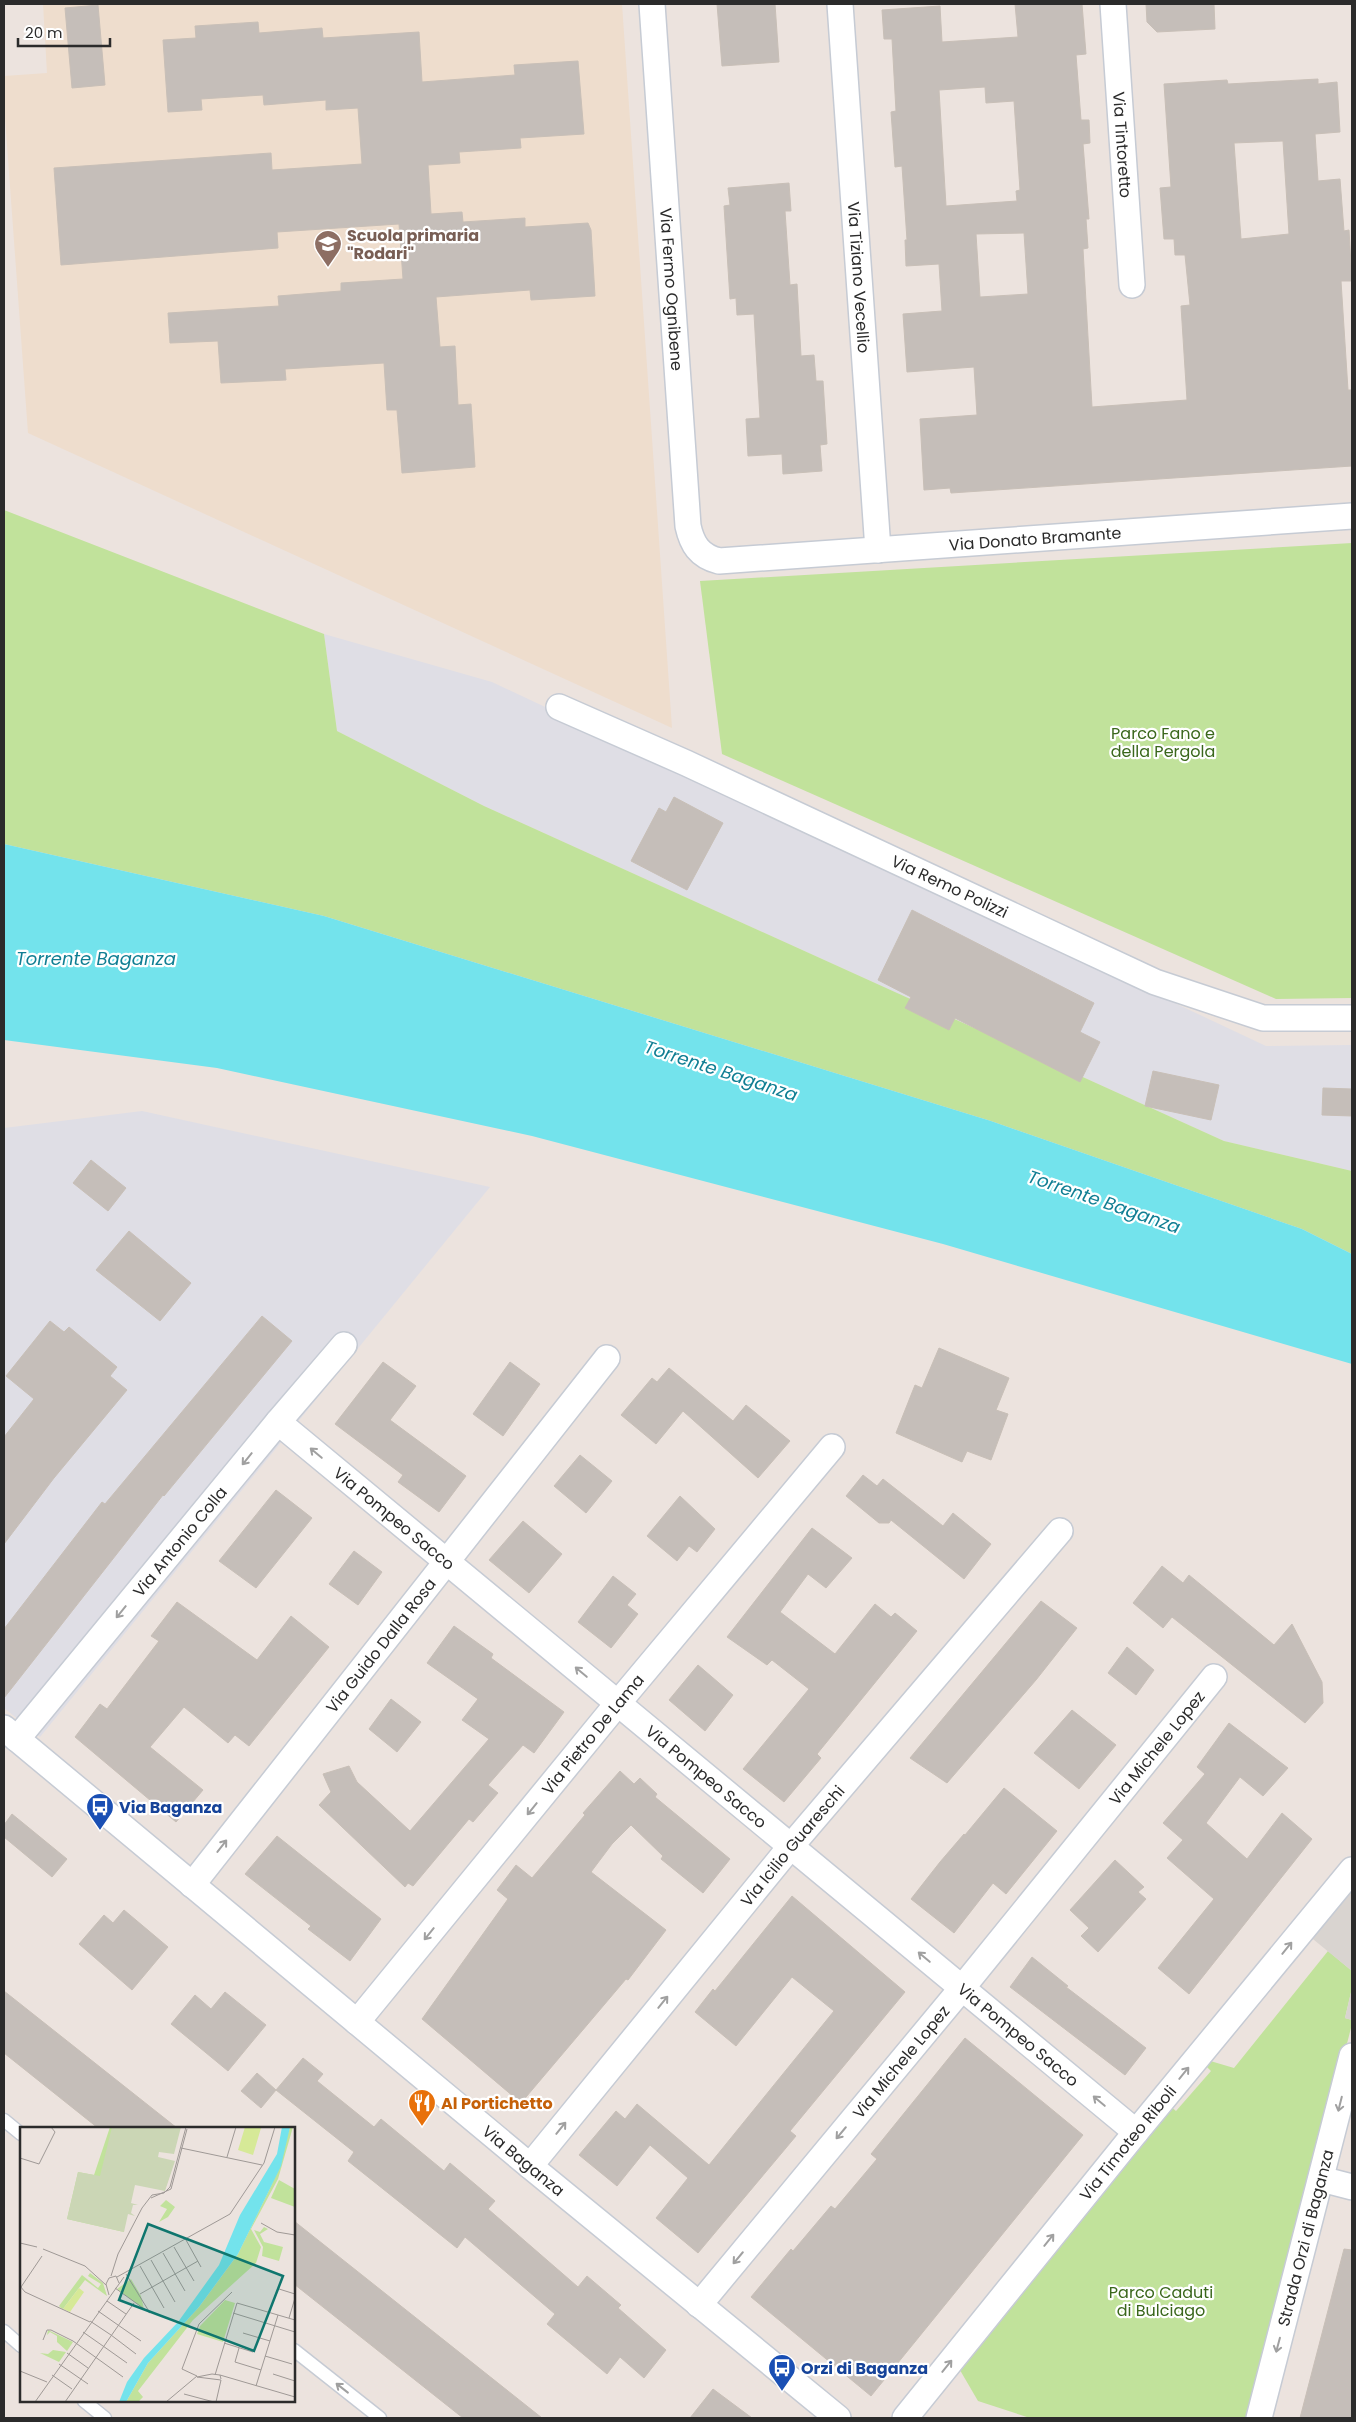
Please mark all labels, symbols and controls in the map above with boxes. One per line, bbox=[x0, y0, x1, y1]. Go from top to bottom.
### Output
scale bar bbox=[18, 15, 110, 47]
text: 20 m bbox=[25, 22, 63, 43]
street label: Via Tintoretto bbox=[1107, 91, 1137, 199]
street label: Via Tiziano Vecellio bbox=[842, 201, 875, 354]
street label: Via Fermo Ognibene bbox=[654, 207, 688, 372]
place label: Scuola primaria "Rodari" bbox=[347, 224, 479, 265]
school or university icon: Scuola primaria "Rodari" bbox=[313, 229, 343, 268]
street label: Via Donato Bramante bbox=[948, 521, 1122, 557]
park label: Parco Fano e della Pergola bbox=[1111, 722, 1215, 763]
street label: Via Remo Polizzi bbox=[887, 849, 1012, 924]
water label: Torrente Baganza bbox=[16, 946, 176, 971]
water label: Torrente Baganza bbox=[641, 1034, 801, 1107]
water label: Torrente Baganza bbox=[1025, 1164, 1184, 1239]
one-way arrow bbox=[309, 1447, 322, 1459]
one-way arrow bbox=[241, 1452, 252, 1465]
street label: Via Pompeo Sacco bbox=[328, 1462, 460, 1576]
street label: Via Antonio Colla bbox=[128, 1481, 233, 1602]
street label: Via Guido Dalla Rosa bbox=[321, 1573, 442, 1718]
one-way arrow bbox=[116, 1605, 127, 1618]
one-way arrow bbox=[574, 1667, 587, 1678]
street label: Via Pietro De Lama bbox=[537, 1669, 650, 1800]
street label: Via Michele Lopez bbox=[1104, 1686, 1210, 1810]
street label: Via Pompeo Sacco bbox=[641, 1720, 772, 1834]
street label: Via Icilio Guareschi bbox=[735, 1780, 850, 1911]
bus stop icon: Via Baganza bbox=[85, 1792, 115, 1831]
place label: Via Baganza bbox=[119, 1796, 222, 1819]
one-way arrow bbox=[526, 1802, 537, 1815]
one-way arrow bbox=[216, 1840, 227, 1853]
one-way arrow bbox=[423, 1928, 434, 1941]
one-way arrow bbox=[1282, 1941, 1293, 1954]
one-way arrow bbox=[918, 1951, 931, 1962]
street label: Via Pompeo Sacco bbox=[953, 1978, 1084, 2092]
one-way arrow bbox=[658, 1996, 669, 2009]
street label: Via Michele Lopez bbox=[847, 2001, 955, 2124]
one-way arrow bbox=[1179, 2067, 1190, 2080]
street label: Via Timoteo Riboli bbox=[1074, 2081, 1182, 2205]
restaurant icon: Al Portichetto bbox=[407, 2088, 437, 2127]
place label: Al Portichetto bbox=[441, 2092, 553, 2115]
one-way arrow bbox=[1092, 2095, 1105, 2107]
one-way arrow bbox=[1335, 2095, 1344, 2111]
street label: Via Baganza bbox=[477, 2120, 569, 2202]
one-way arrow bbox=[555, 2122, 566, 2135]
one-way arrow bbox=[836, 2126, 847, 2139]
inset map bbox=[20, 2127, 295, 2402]
street label: Strada Orzi di Baganza bbox=[1272, 2147, 1340, 2329]
one-way arrow bbox=[1043, 2234, 1054, 2247]
one-way arrow bbox=[732, 2252, 743, 2265]
park label: Parco Caduti di Bulciago bbox=[1109, 2281, 1213, 2322]
one-way arrow bbox=[1273, 2336, 1283, 2352]
bus stop icon: Orzi di Baganza bbox=[767, 2353, 797, 2392]
place label: Orzi di Baganza bbox=[801, 2357, 928, 2380]
one-way arrow bbox=[941, 2360, 952, 2373]
one-way arrow bbox=[335, 2383, 349, 2393]

